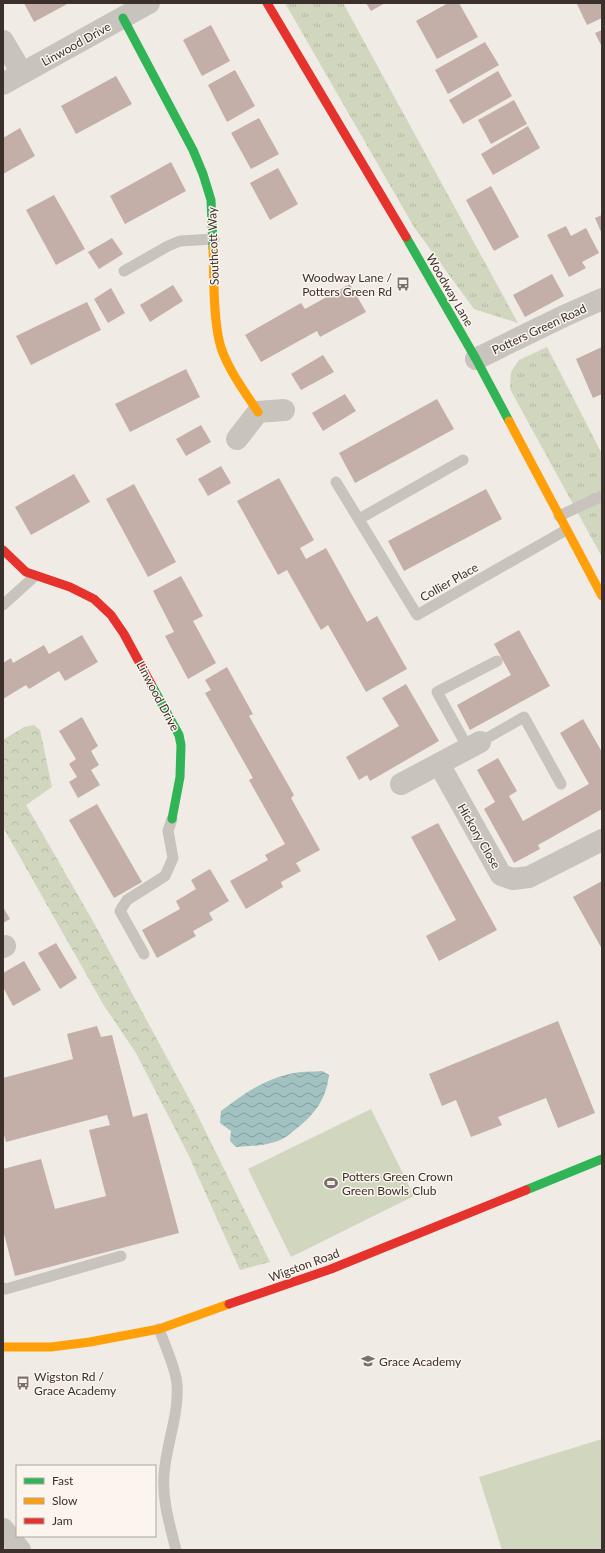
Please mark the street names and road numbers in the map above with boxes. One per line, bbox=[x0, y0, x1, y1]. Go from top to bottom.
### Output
street label: Linwood Drive bbox=[39, 19, 113, 69]
street label: Southcott Way bbox=[204, 206, 222, 285]
street label: Woodway Lane bbox=[423, 251, 477, 329]
street label: Potters Green Road bbox=[489, 301, 589, 357]
street label: Collier Place bbox=[417, 559, 481, 605]
street label: Linwood Drive bbox=[133, 658, 183, 734]
street label: Hickory Close bbox=[454, 801, 504, 871]
street label: Wigston Road bbox=[267, 1245, 341, 1285]

